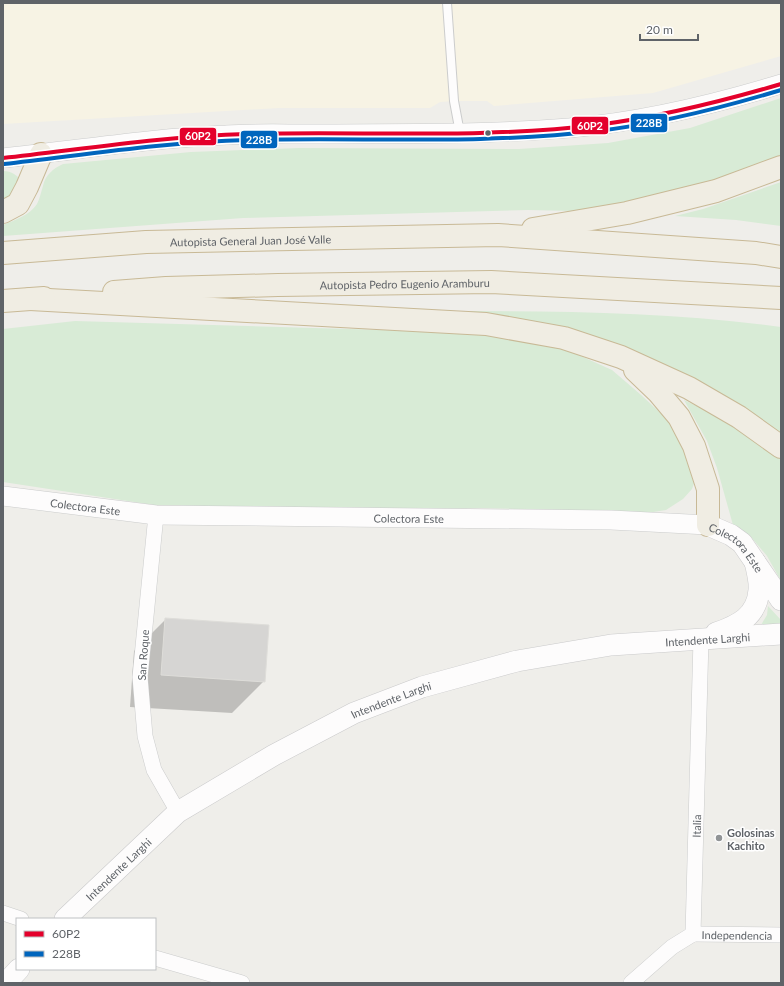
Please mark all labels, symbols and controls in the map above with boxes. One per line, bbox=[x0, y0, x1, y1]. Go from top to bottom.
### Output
scale bar bbox=[640, 16, 698, 42]
text: 20 m bbox=[646, 22, 673, 37]
line badge: 228B bbox=[630, 113, 668, 133]
line badge: 60P2 bbox=[571, 116, 609, 135]
text: 228B bbox=[636, 116, 662, 129]
text: 60P2 bbox=[577, 119, 603, 132]
line badge: 60P2 bbox=[179, 127, 217, 146]
unlabelled marker bbox=[483, 128, 493, 138]
text: 60P2 bbox=[185, 129, 211, 142]
line badge: 228B bbox=[240, 130, 278, 149]
text: 228B bbox=[246, 133, 272, 146]
street label: Autopista General Juan José Valle bbox=[170, 232, 332, 248]
street label: Autopista Pedro Eugenio Aramburu bbox=[320, 276, 490, 291]
street label: Colectora Este bbox=[50, 495, 121, 517]
street label: Colectora Este bbox=[374, 511, 444, 525]
street label: Colectora Este bbox=[707, 520, 766, 574]
street label: San Roque bbox=[135, 629, 151, 681]
street label: Intendente Larghi bbox=[665, 629, 751, 648]
street label: Intendente Larghi bbox=[348, 678, 433, 720]
street label: Italia bbox=[689, 814, 703, 838]
place label: Golosinas Kachito bbox=[727, 826, 775, 852]
marker: Golosinas Kachito bbox=[714, 833, 724, 843]
street label: Intendente Larghi bbox=[83, 835, 154, 903]
legend bbox=[16, 918, 156, 970]
text: 60P2 bbox=[52, 926, 80, 941]
street label: Independencia bbox=[702, 928, 772, 941]
text: 228B bbox=[52, 946, 81, 961]

